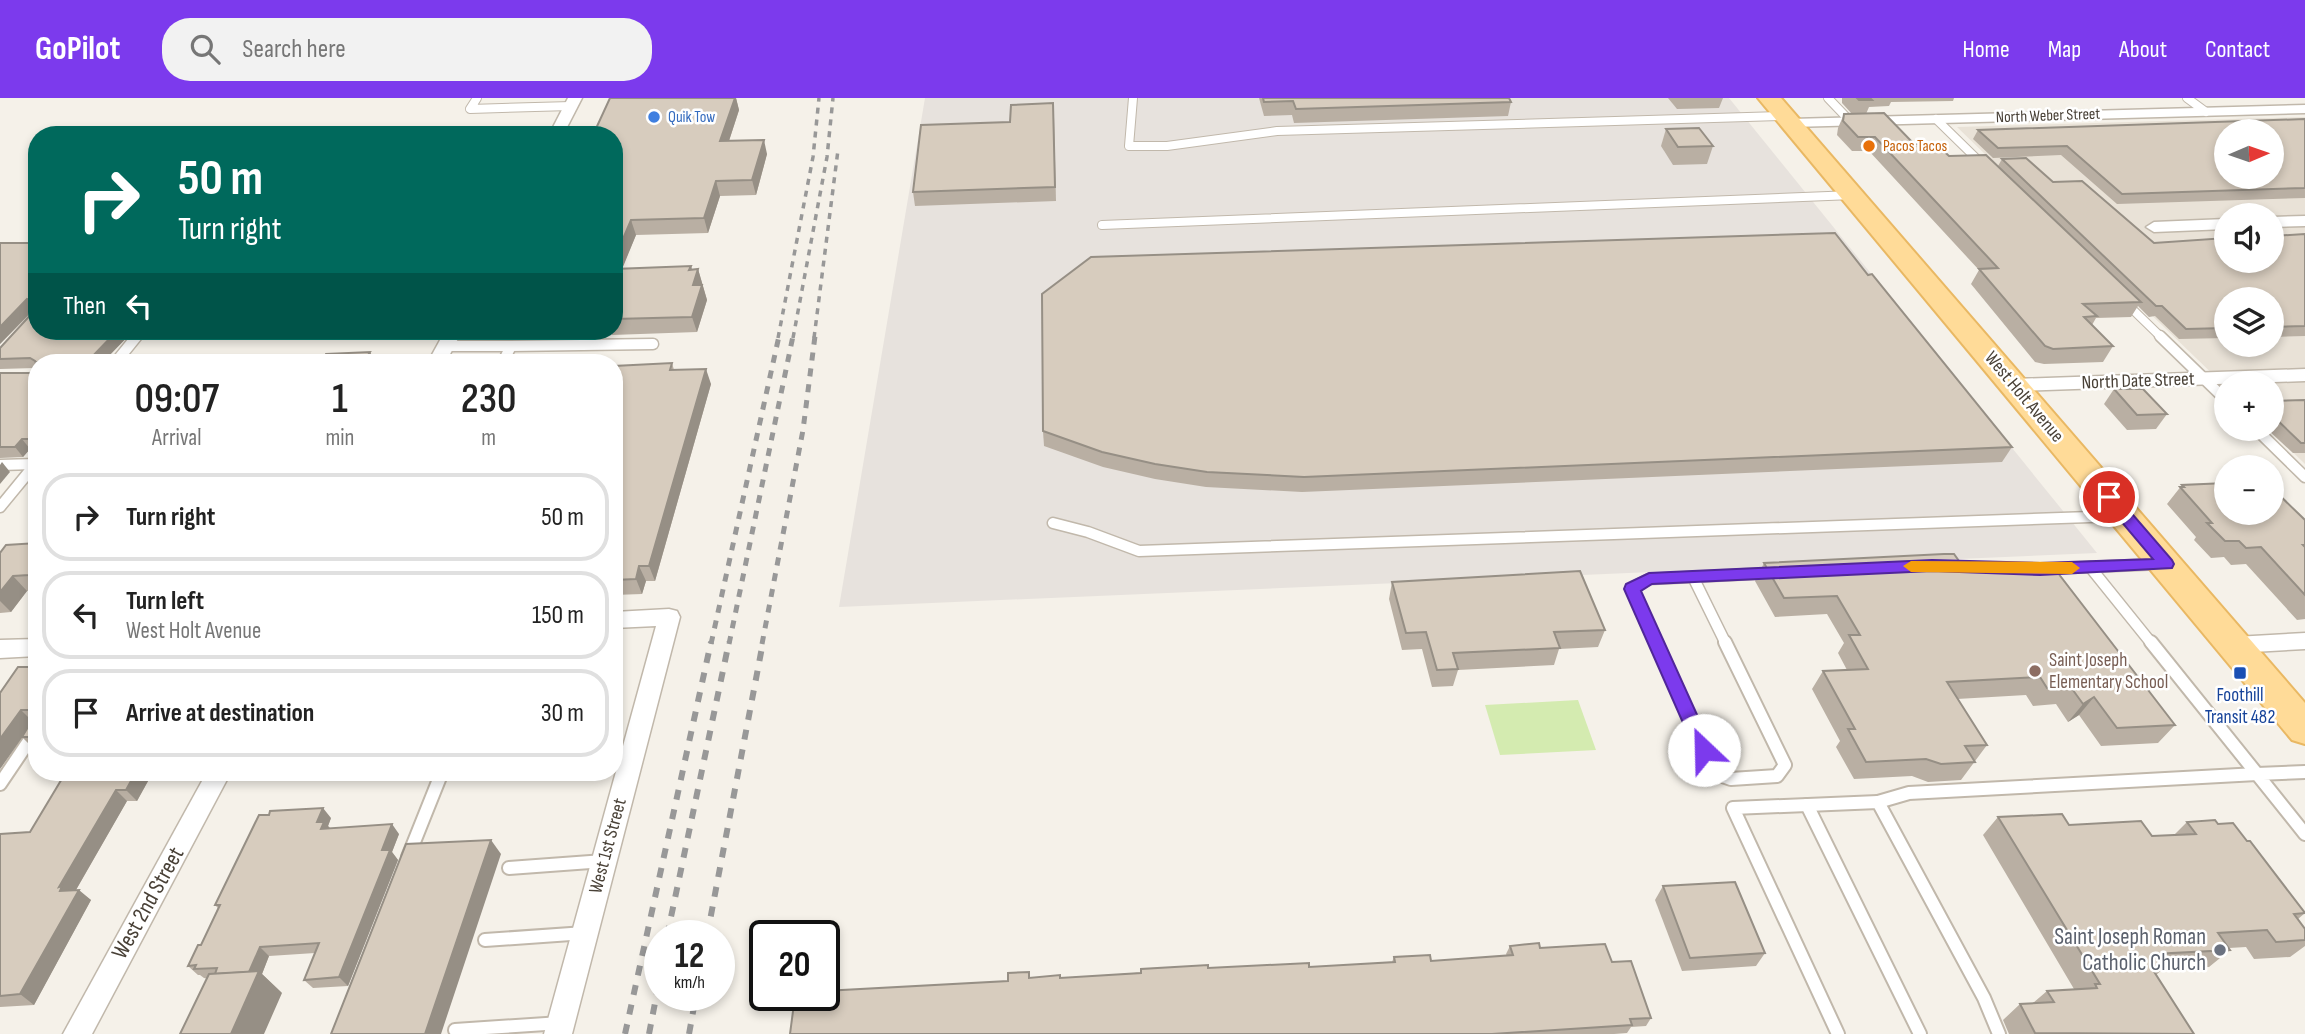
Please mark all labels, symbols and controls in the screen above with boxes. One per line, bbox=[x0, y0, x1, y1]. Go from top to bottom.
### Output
search box bbox=[162, 18, 652, 81]
text: GoPilot bbox=[35, 29, 120, 69]
icon: search bbox=[186, 30, 224, 68]
text: Search here bbox=[242, 34, 346, 65]
text: Home bbox=[1962, 35, 2010, 64]
text: Map bbox=[2048, 35, 2081, 64]
text: About bbox=[2119, 35, 2167, 64]
text: Contact bbox=[2205, 35, 2270, 64]
street label: North Weber Street bbox=[1995, 105, 2101, 127]
place label: Quik Tow bbox=[668, 108, 715, 127]
marker: Quik Tow bbox=[646, 109, 662, 125]
north arrow bbox=[2214, 119, 2284, 189]
map controls bbox=[2214, 119, 2284, 525]
place label: Pacos Tacos bbox=[1883, 137, 1948, 156]
marker: Pacos Tacos bbox=[1861, 138, 1877, 154]
text: 50 m bbox=[178, 150, 263, 209]
icon: right bbox=[63, 154, 154, 245]
button: sound bbox=[2214, 203, 2284, 273]
text: Turn right bbox=[178, 210, 282, 249]
icon: left bbox=[120, 287, 158, 325]
button: layers bbox=[2214, 287, 2284, 357]
text: Then bbox=[63, 291, 106, 322]
street label: West Holt Avenue bbox=[1979, 347, 2069, 447]
street label: North Date Street bbox=[2081, 368, 2195, 394]
button: + bbox=[2214, 371, 2284, 441]
text: 09:07 bbox=[134, 374, 219, 425]
text: 1 bbox=[332, 374, 348, 425]
text: 230 bbox=[461, 374, 517, 425]
text: Arrival bbox=[152, 424, 201, 452]
text: min bbox=[326, 424, 354, 452]
text: m bbox=[481, 424, 496, 452]
button: − bbox=[2214, 455, 2284, 525]
pin bbox=[2079, 467, 2139, 527]
icon: arrive bbox=[2090, 478, 2128, 516]
icon: right bbox=[67, 498, 105, 536]
text: Turn right bbox=[126, 502, 215, 533]
text: 50 m bbox=[541, 502, 584, 533]
text: Turn left bbox=[126, 586, 204, 617]
icon: left bbox=[67, 596, 105, 634]
text: 150 m bbox=[532, 600, 584, 631]
text: West Holt Avenue bbox=[126, 617, 261, 645]
place label: Saint Joseph Elementary School bbox=[2049, 649, 2168, 694]
marker: Saint Joseph Elementary School bbox=[2027, 663, 2043, 679]
marker: Foothill Transit 482 bbox=[2232, 665, 2248, 681]
place label: Foothill Transit 482 bbox=[2205, 684, 2275, 729]
icon: arrive bbox=[67, 694, 105, 732]
text: Arrive at destination bbox=[126, 698, 314, 729]
text: 30 m bbox=[541, 698, 584, 729]
position arrow bbox=[1667, 713, 1741, 787]
street label: West 1st Street bbox=[584, 796, 632, 896]
street label: West 2nd Street bbox=[106, 842, 190, 964]
speed limit sign: 20 bbox=[749, 920, 840, 1011]
place label: Saint Joseph Roman Catholic Church bbox=[2054, 923, 2206, 977]
text: 12 bbox=[675, 935, 704, 978]
marker: Saint Joseph Roman Catholic Church bbox=[2212, 942, 2228, 958]
text: km/h bbox=[674, 972, 705, 993]

